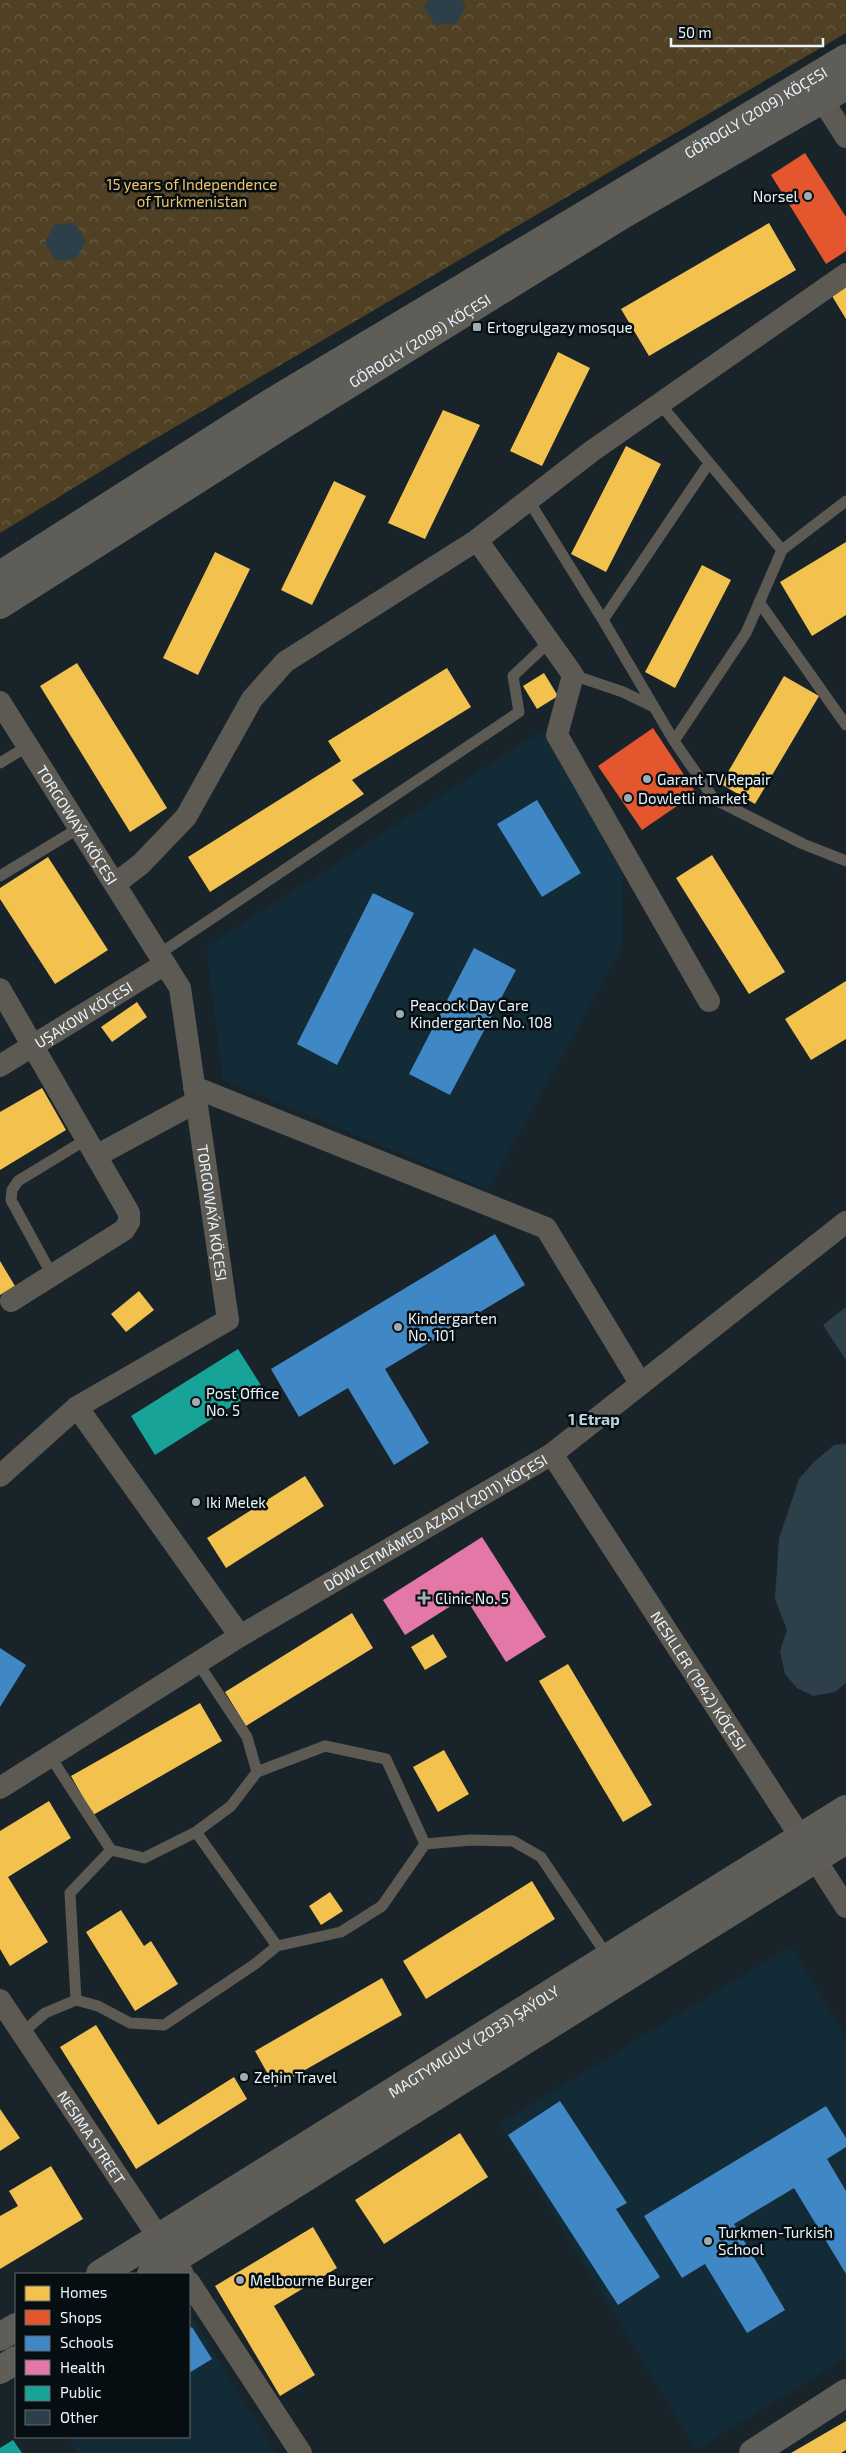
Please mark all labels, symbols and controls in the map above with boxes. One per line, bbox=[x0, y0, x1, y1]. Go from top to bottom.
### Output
scale bar bbox=[671, 15, 824, 47]
text: 50 m bbox=[678, 23, 712, 41]
street label: GÖROGLY (2009) KÖÇESI bbox=[681, 63, 830, 162]
park label: 15 years of Independence of Turkmenistan bbox=[107, 175, 277, 210]
place label: Norsel bbox=[753, 187, 799, 205]
marker: Norsel bbox=[802, 190, 814, 202]
street label: GÖROGLY (2009) KÖÇESI bbox=[345, 290, 494, 391]
place label: Ertogrulgazy mosque bbox=[487, 318, 633, 336]
marker: Ertogrulgazy mosque bbox=[471, 321, 483, 333]
street label: TORGOWAÝA KÖÇESI bbox=[33, 762, 122, 888]
place label: Garant TV Repair bbox=[657, 770, 771, 788]
marker: Garant TV Repair bbox=[641, 773, 653, 785]
place label: Dowletli market bbox=[638, 789, 747, 807]
marker: Dowletli market bbox=[622, 792, 634, 804]
street label: UŞAKOW KÖÇESI bbox=[31, 977, 136, 1051]
place label: Peacock Day Care Kindergarten No. 108 bbox=[410, 996, 552, 1031]
marker: Peacock Day Care Kindergarten No. 108 bbox=[394, 1008, 406, 1020]
street label: TORGOWAÝA KÖÇESI bbox=[194, 1143, 231, 1282]
place label: Kindergarten No. 101 bbox=[408, 1309, 497, 1344]
marker: Kindergarten No. 101 bbox=[392, 1321, 404, 1333]
place label: Post Office No. 5 bbox=[206, 1384, 279, 1419]
marker: Post Office No. 5 bbox=[190, 1396, 202, 1408]
district label: 1 Etrap bbox=[568, 1409, 620, 1428]
street label: DÖWLETMÄMED AZADY (2011) KÖÇESI bbox=[320, 1450, 550, 1594]
place label: Iki Melek bbox=[206, 1493, 266, 1511]
marker: Iki Melek bbox=[190, 1496, 202, 1508]
place label: Clinic No. 5 bbox=[435, 1589, 509, 1607]
marker: Clinic No. 5 bbox=[417, 1591, 431, 1605]
street label: NESILLER (1942) KÖÇESI bbox=[647, 1608, 751, 1753]
street label: MAGTYMGULY (2033) ŞAÝOLY bbox=[385, 1981, 562, 2101]
place label: Zehin Travel bbox=[254, 2068, 337, 2086]
marker: Zehin Travel bbox=[238, 2071, 250, 2083]
street label: NESIMA STREET bbox=[54, 2087, 129, 2188]
place label: Turkmen-Turkish School bbox=[718, 2223, 833, 2258]
marker: Turkmen-Turkish School bbox=[702, 2235, 714, 2247]
place label: Melbourne Burger bbox=[250, 2271, 374, 2289]
legend bbox=[15, 2273, 190, 2438]
marker: Melbourne Burger bbox=[234, 2274, 246, 2286]
text: Homes bbox=[60, 2283, 107, 2301]
text: Shops bbox=[60, 2308, 102, 2326]
text: Schools bbox=[60, 2333, 114, 2351]
text: Health bbox=[60, 2358, 105, 2376]
text: Public bbox=[60, 2383, 101, 2401]
text: Other bbox=[60, 2408, 99, 2426]

